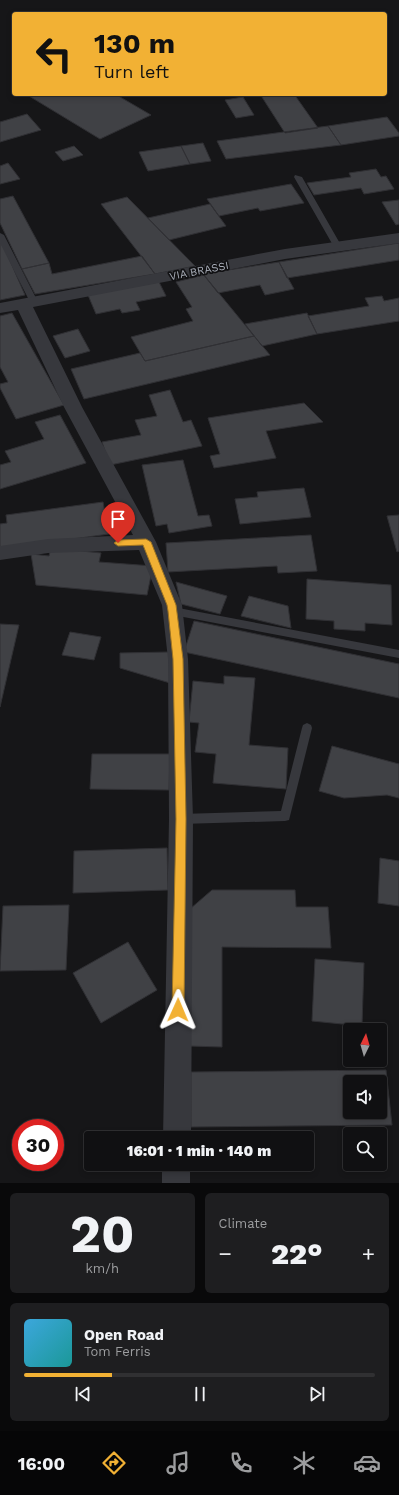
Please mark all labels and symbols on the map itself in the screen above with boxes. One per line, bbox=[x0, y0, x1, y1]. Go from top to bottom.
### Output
street label: VIA BRASSI bbox=[168, 259, 230, 283]
pin bbox=[101, 502, 135, 543]
position arrow bbox=[157, 989, 199, 1031]
north arrow bbox=[343, 1023, 387, 1067]
speed limit sign: 30 bbox=[12, 1119, 64, 1171]

